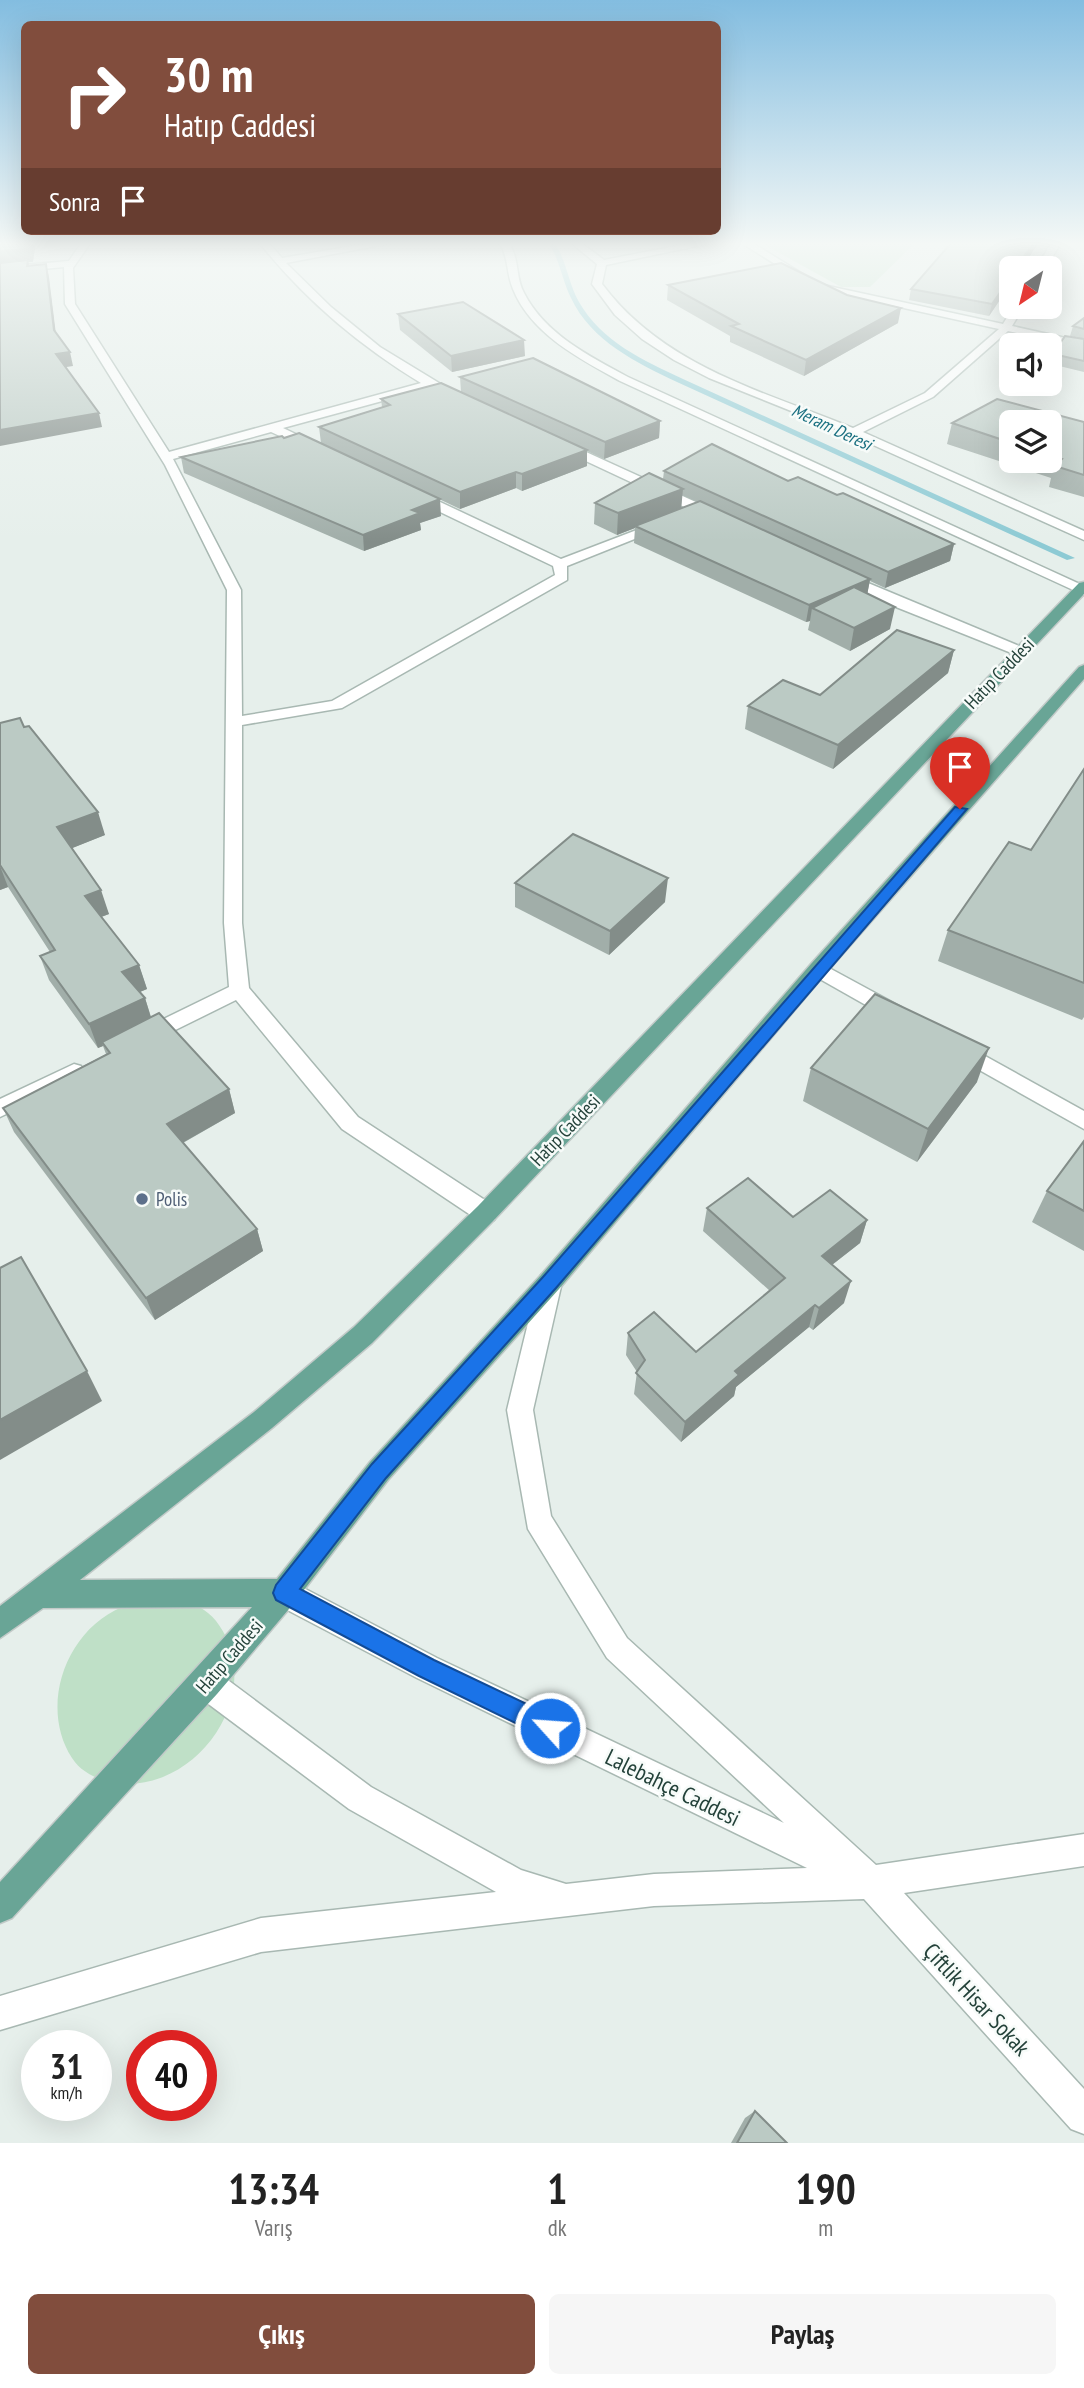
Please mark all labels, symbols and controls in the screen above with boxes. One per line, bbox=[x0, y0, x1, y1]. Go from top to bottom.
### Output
text: 30 m bbox=[164, 42, 253, 106]
icon: right bbox=[49, 49, 140, 140]
text: Hatıp Caddesi bbox=[164, 104, 316, 146]
icon: arrive bbox=[114, 182, 152, 220]
text: Sonra bbox=[49, 185, 100, 218]
north arrow bbox=[999, 256, 1062, 318]
map controls bbox=[999, 256, 1062, 473]
button: sound bbox=[999, 333, 1062, 396]
water label: Meram Deresi bbox=[788, 398, 878, 456]
button: layers bbox=[999, 410, 1062, 473]
street label: Hatıp Caddesi bbox=[959, 632, 1039, 714]
pin bbox=[930, 737, 990, 809]
icon: arrive bbox=[941, 748, 979, 786]
street label: Hatıp Caddesi bbox=[525, 1089, 605, 1171]
place label: Polis bbox=[156, 1187, 187, 1211]
marker: Polis bbox=[134, 1191, 150, 1207]
street label: Hatıp Caddesi bbox=[190, 1614, 268, 1698]
position arrow bbox=[513, 1691, 587, 1765]
street label: Lalebahçe Caddesi bbox=[601, 1742, 745, 1832]
street label: Çiftlik Hisar Sokak bbox=[917, 1937, 1037, 2061]
speed limit sign: 40 bbox=[126, 2030, 217, 2121]
text: 31 bbox=[50, 2043, 83, 2089]
text: km/h bbox=[51, 2081, 82, 2104]
text: 13:34 bbox=[228, 2161, 319, 2216]
text: 1 bbox=[547, 2161, 567, 2216]
text: 190 bbox=[796, 2161, 856, 2216]
text: Varış bbox=[255, 2213, 293, 2242]
text: dk bbox=[548, 2213, 567, 2242]
text: m bbox=[818, 2213, 833, 2242]
button: Çıkış bbox=[28, 2294, 535, 2374]
button: Paylaş bbox=[549, 2294, 1056, 2374]

